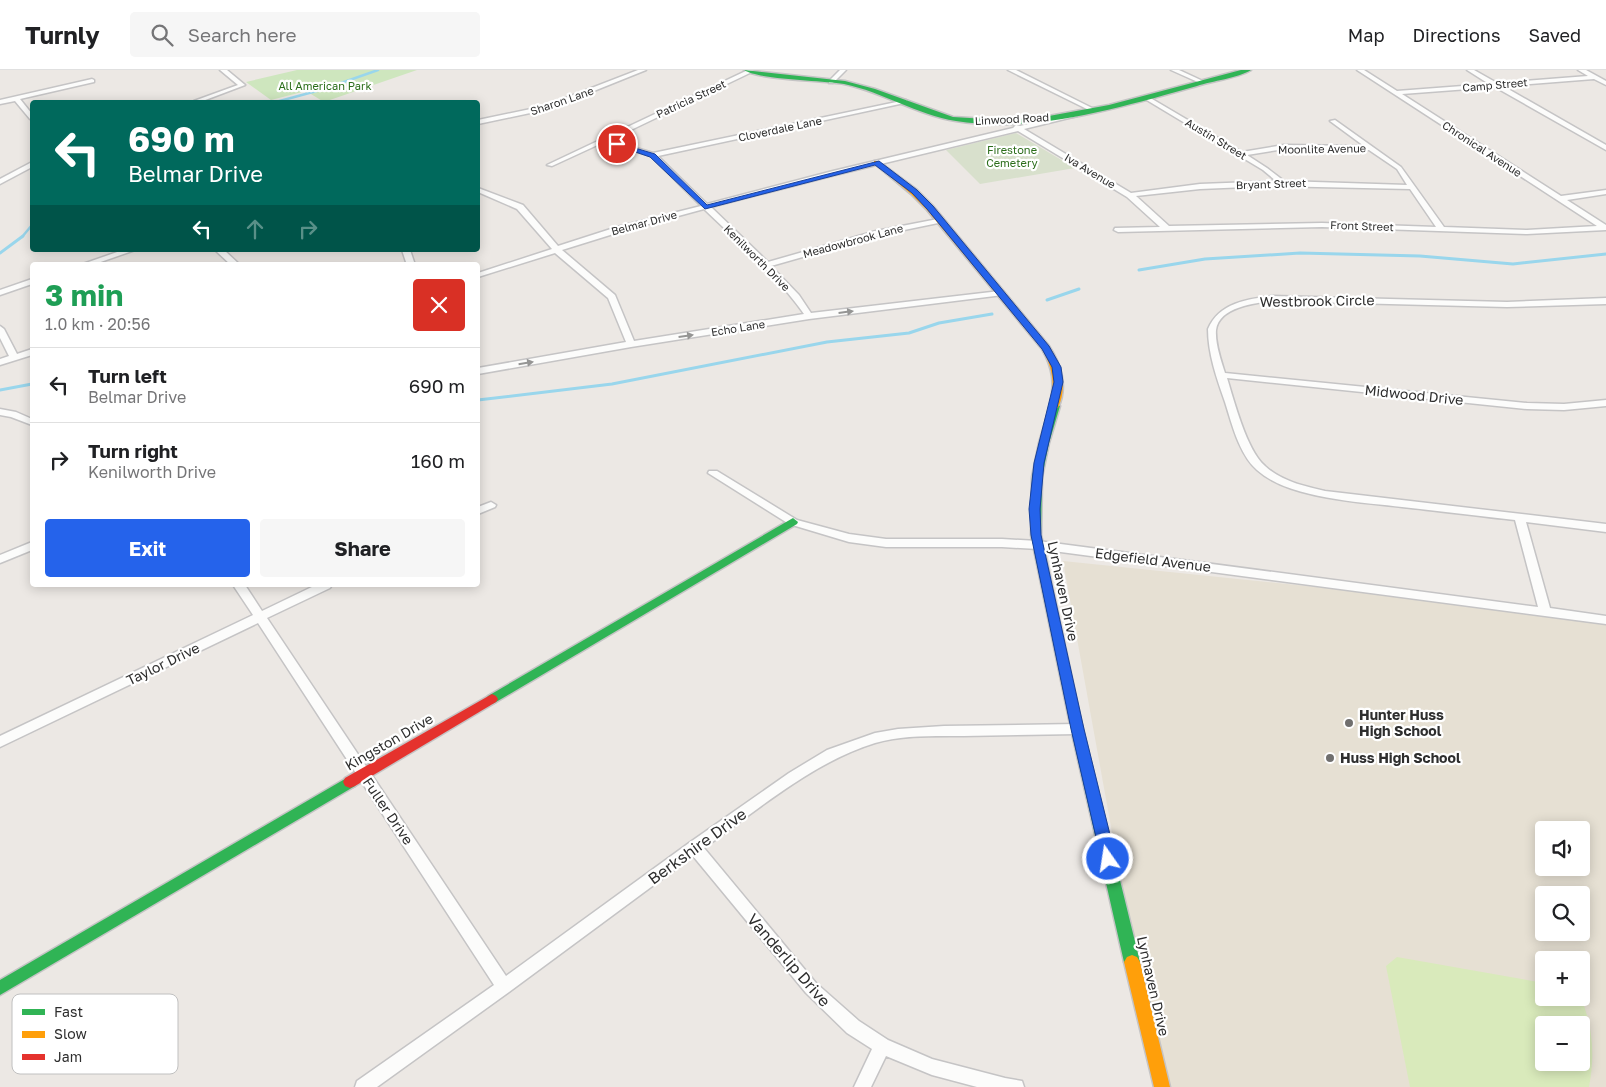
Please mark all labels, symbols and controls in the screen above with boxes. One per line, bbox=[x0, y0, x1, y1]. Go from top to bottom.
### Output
search box bbox=[130, 12, 480, 57]
text: Turnly bbox=[25, 20, 100, 49]
icon: search bbox=[148, 21, 176, 49]
text: Search here bbox=[188, 23, 297, 46]
text: Map bbox=[1348, 24, 1384, 46]
text: Directions bbox=[1412, 24, 1500, 46]
text: Saved bbox=[1528, 24, 1581, 46]
street label: Camp Street bbox=[1462, 75, 1528, 94]
street label: Patricia Street bbox=[654, 77, 728, 120]
park label: All American Park bbox=[278, 79, 372, 92]
street label: Sharon Lane bbox=[528, 84, 595, 117]
street label: Linwood Road bbox=[975, 110, 1049, 127]
street label: Cloverdale Lane bbox=[737, 113, 823, 144]
street label: Austin Street bbox=[1183, 115, 1249, 162]
text: 690 m bbox=[128, 118, 235, 160]
street label: Chronical Avenue bbox=[1440, 118, 1524, 179]
icon: left bbox=[45, 120, 110, 185]
pin bbox=[596, 123, 638, 165]
icon: arrive bbox=[603, 130, 631, 158]
street label: Moonlite Avenue bbox=[1278, 141, 1366, 156]
park label: Firestone Cemetery bbox=[986, 143, 1038, 169]
street label: Iva Avenue bbox=[1062, 150, 1118, 191]
text: Belmar Drive bbox=[128, 160, 263, 187]
street label: Bryant Street bbox=[1236, 176, 1306, 191]
street label: Belmar Drive bbox=[610, 207, 678, 238]
icon: left bbox=[188, 215, 216, 243]
icon: ahead bbox=[241, 215, 269, 243]
icon: right bbox=[294, 215, 322, 243]
street label: Front Street bbox=[1330, 218, 1394, 233]
street label: Meadowbrook Lane bbox=[801, 221, 904, 260]
street label: Kenilworth Drive bbox=[722, 222, 793, 293]
text: 3 min bbox=[45, 277, 123, 313]
button: close bbox=[413, 279, 465, 331]
street label: Westbrook Circle bbox=[1259, 291, 1375, 310]
one-way arrow bbox=[839, 308, 855, 316]
text: 1.0 km · 20:56 bbox=[45, 314, 150, 334]
street label: Echo Lane bbox=[710, 317, 766, 338]
one-way arrow bbox=[678, 332, 694, 340]
one-way arrow bbox=[518, 359, 534, 367]
text: Turn left bbox=[88, 364, 167, 387]
icon: left bbox=[45, 371, 73, 399]
text: 690 m bbox=[409, 374, 465, 397]
street label: Midwood Drive bbox=[1364, 381, 1464, 408]
text: Belmar Drive bbox=[88, 387, 186, 407]
text: Turn right bbox=[88, 439, 178, 462]
icon: right bbox=[45, 446, 73, 474]
text: 160 m bbox=[411, 449, 465, 472]
text: Kenilworth Drive bbox=[88, 462, 216, 482]
button: Exit bbox=[45, 519, 250, 577]
button: Share bbox=[260, 519, 465, 577]
street label: Lynhaven Drive bbox=[1045, 539, 1082, 643]
street label: Edgefield Avenue bbox=[1094, 544, 1212, 575]
street label: Taylor Drive bbox=[123, 639, 202, 689]
place label: Hunter Huss High School bbox=[1359, 706, 1444, 739]
street label: Kingston Drive bbox=[342, 709, 436, 774]
marker: Hunter Huss High School bbox=[1343, 717, 1355, 729]
place label: Huss High School bbox=[1340, 749, 1461, 766]
marker: Huss High School bbox=[1324, 752, 1336, 764]
street label: Fuller Drive bbox=[360, 774, 417, 848]
street label: Berkshire Drive bbox=[644, 804, 750, 888]
map controls bbox=[1535, 821, 1590, 1071]
button: sound bbox=[1535, 821, 1590, 876]
position arrow bbox=[1081, 832, 1133, 884]
button: search bbox=[1535, 886, 1590, 941]
street label: Vanderlip Drive bbox=[743, 909, 835, 1011]
street label: Lynhaven Drive bbox=[1134, 934, 1173, 1038]
button: + bbox=[1535, 951, 1590, 1006]
legend bbox=[12, 994, 178, 1074]
text: Fast bbox=[54, 1003, 83, 1020]
button: − bbox=[1535, 1016, 1590, 1071]
text: Slow bbox=[54, 1025, 87, 1042]
text: Jam bbox=[54, 1048, 82, 1065]

